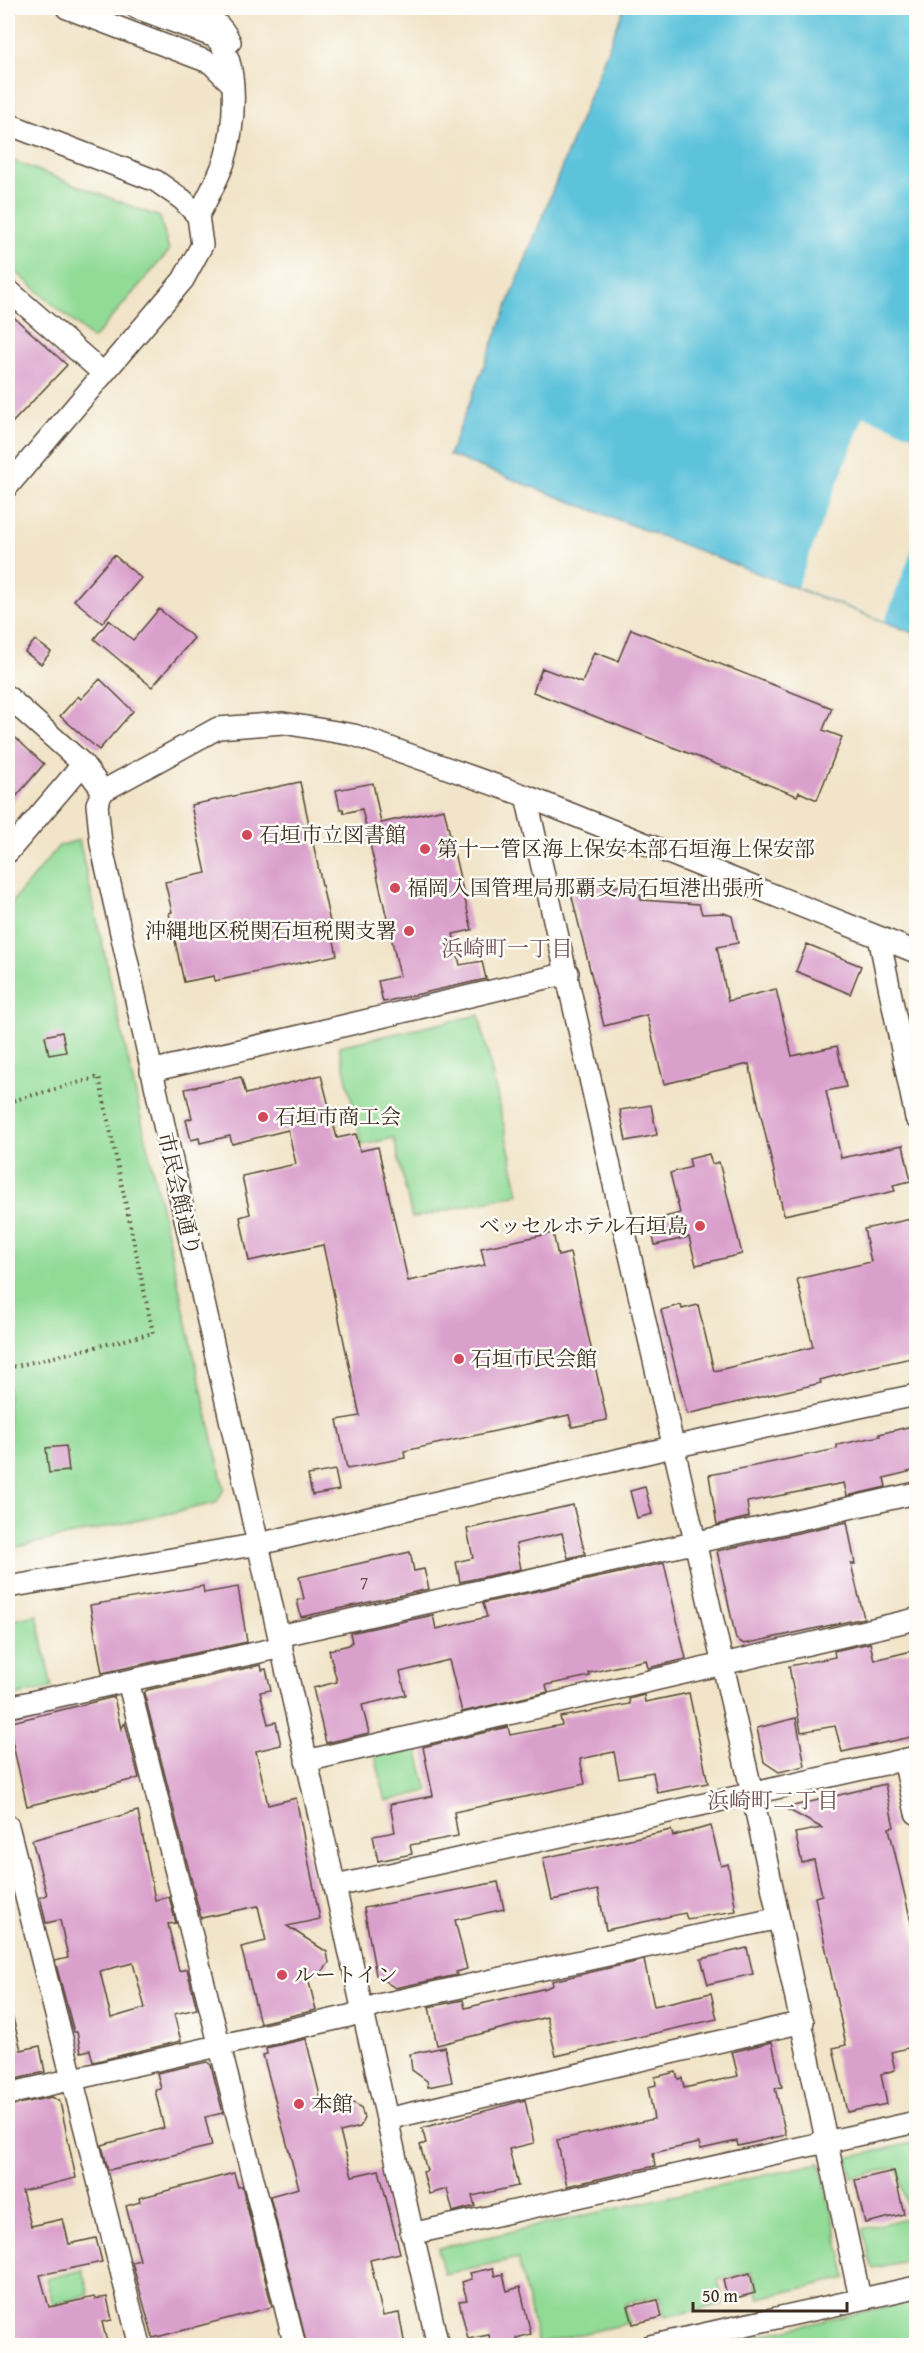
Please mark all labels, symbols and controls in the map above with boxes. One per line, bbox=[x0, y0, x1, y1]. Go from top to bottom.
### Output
place label: 石垣市立図書館 bbox=[259, 819, 406, 850]
marker: 石垣市立図書館 bbox=[240, 828, 254, 842]
place label: 第十一管区海上保安本部石垣海上保安部 bbox=[437, 833, 815, 864]
marker: 第十一管区海上保安本部石垣海上保安部 bbox=[418, 842, 432, 856]
place label: 福岡入国管理局那覇支局石垣港出張所 bbox=[407, 872, 764, 903]
marker: 福岡入国管理局那覇支局石垣港出張所 bbox=[388, 881, 402, 895]
place label: 沖縄地区税関石垣税関支署 bbox=[145, 915, 397, 946]
marker: 沖縄地区税関石垣税関支署 bbox=[402, 924, 416, 938]
district label: 浜崎町一丁目 bbox=[441, 932, 573, 964]
place label: 石垣市商工会 bbox=[275, 1101, 401, 1132]
marker: 石垣市商工会 bbox=[256, 1110, 270, 1124]
street label: 市民会館通り bbox=[150, 1129, 209, 1259]
place label: ベッセルホテル石垣島 bbox=[479, 1210, 688, 1241]
marker: ベッセルホテル石垣島 bbox=[693, 1219, 707, 1233]
place label: 石垣市民会館 bbox=[471, 1343, 597, 1374]
marker: 石垣市民会館 bbox=[452, 1352, 466, 1366]
house number: 7 bbox=[360, 1569, 368, 1596]
district label: 浜崎町二丁目 bbox=[707, 1784, 839, 1816]
place label: ルートイン bbox=[294, 1959, 398, 1990]
marker: ルートイン bbox=[275, 1968, 289, 1982]
place label: 本館 bbox=[311, 2088, 353, 2119]
marker: 本館 bbox=[292, 2097, 306, 2111]
scale bar bbox=[693, 2275, 848, 2313]
text: 50 m bbox=[702, 2282, 738, 2309]

